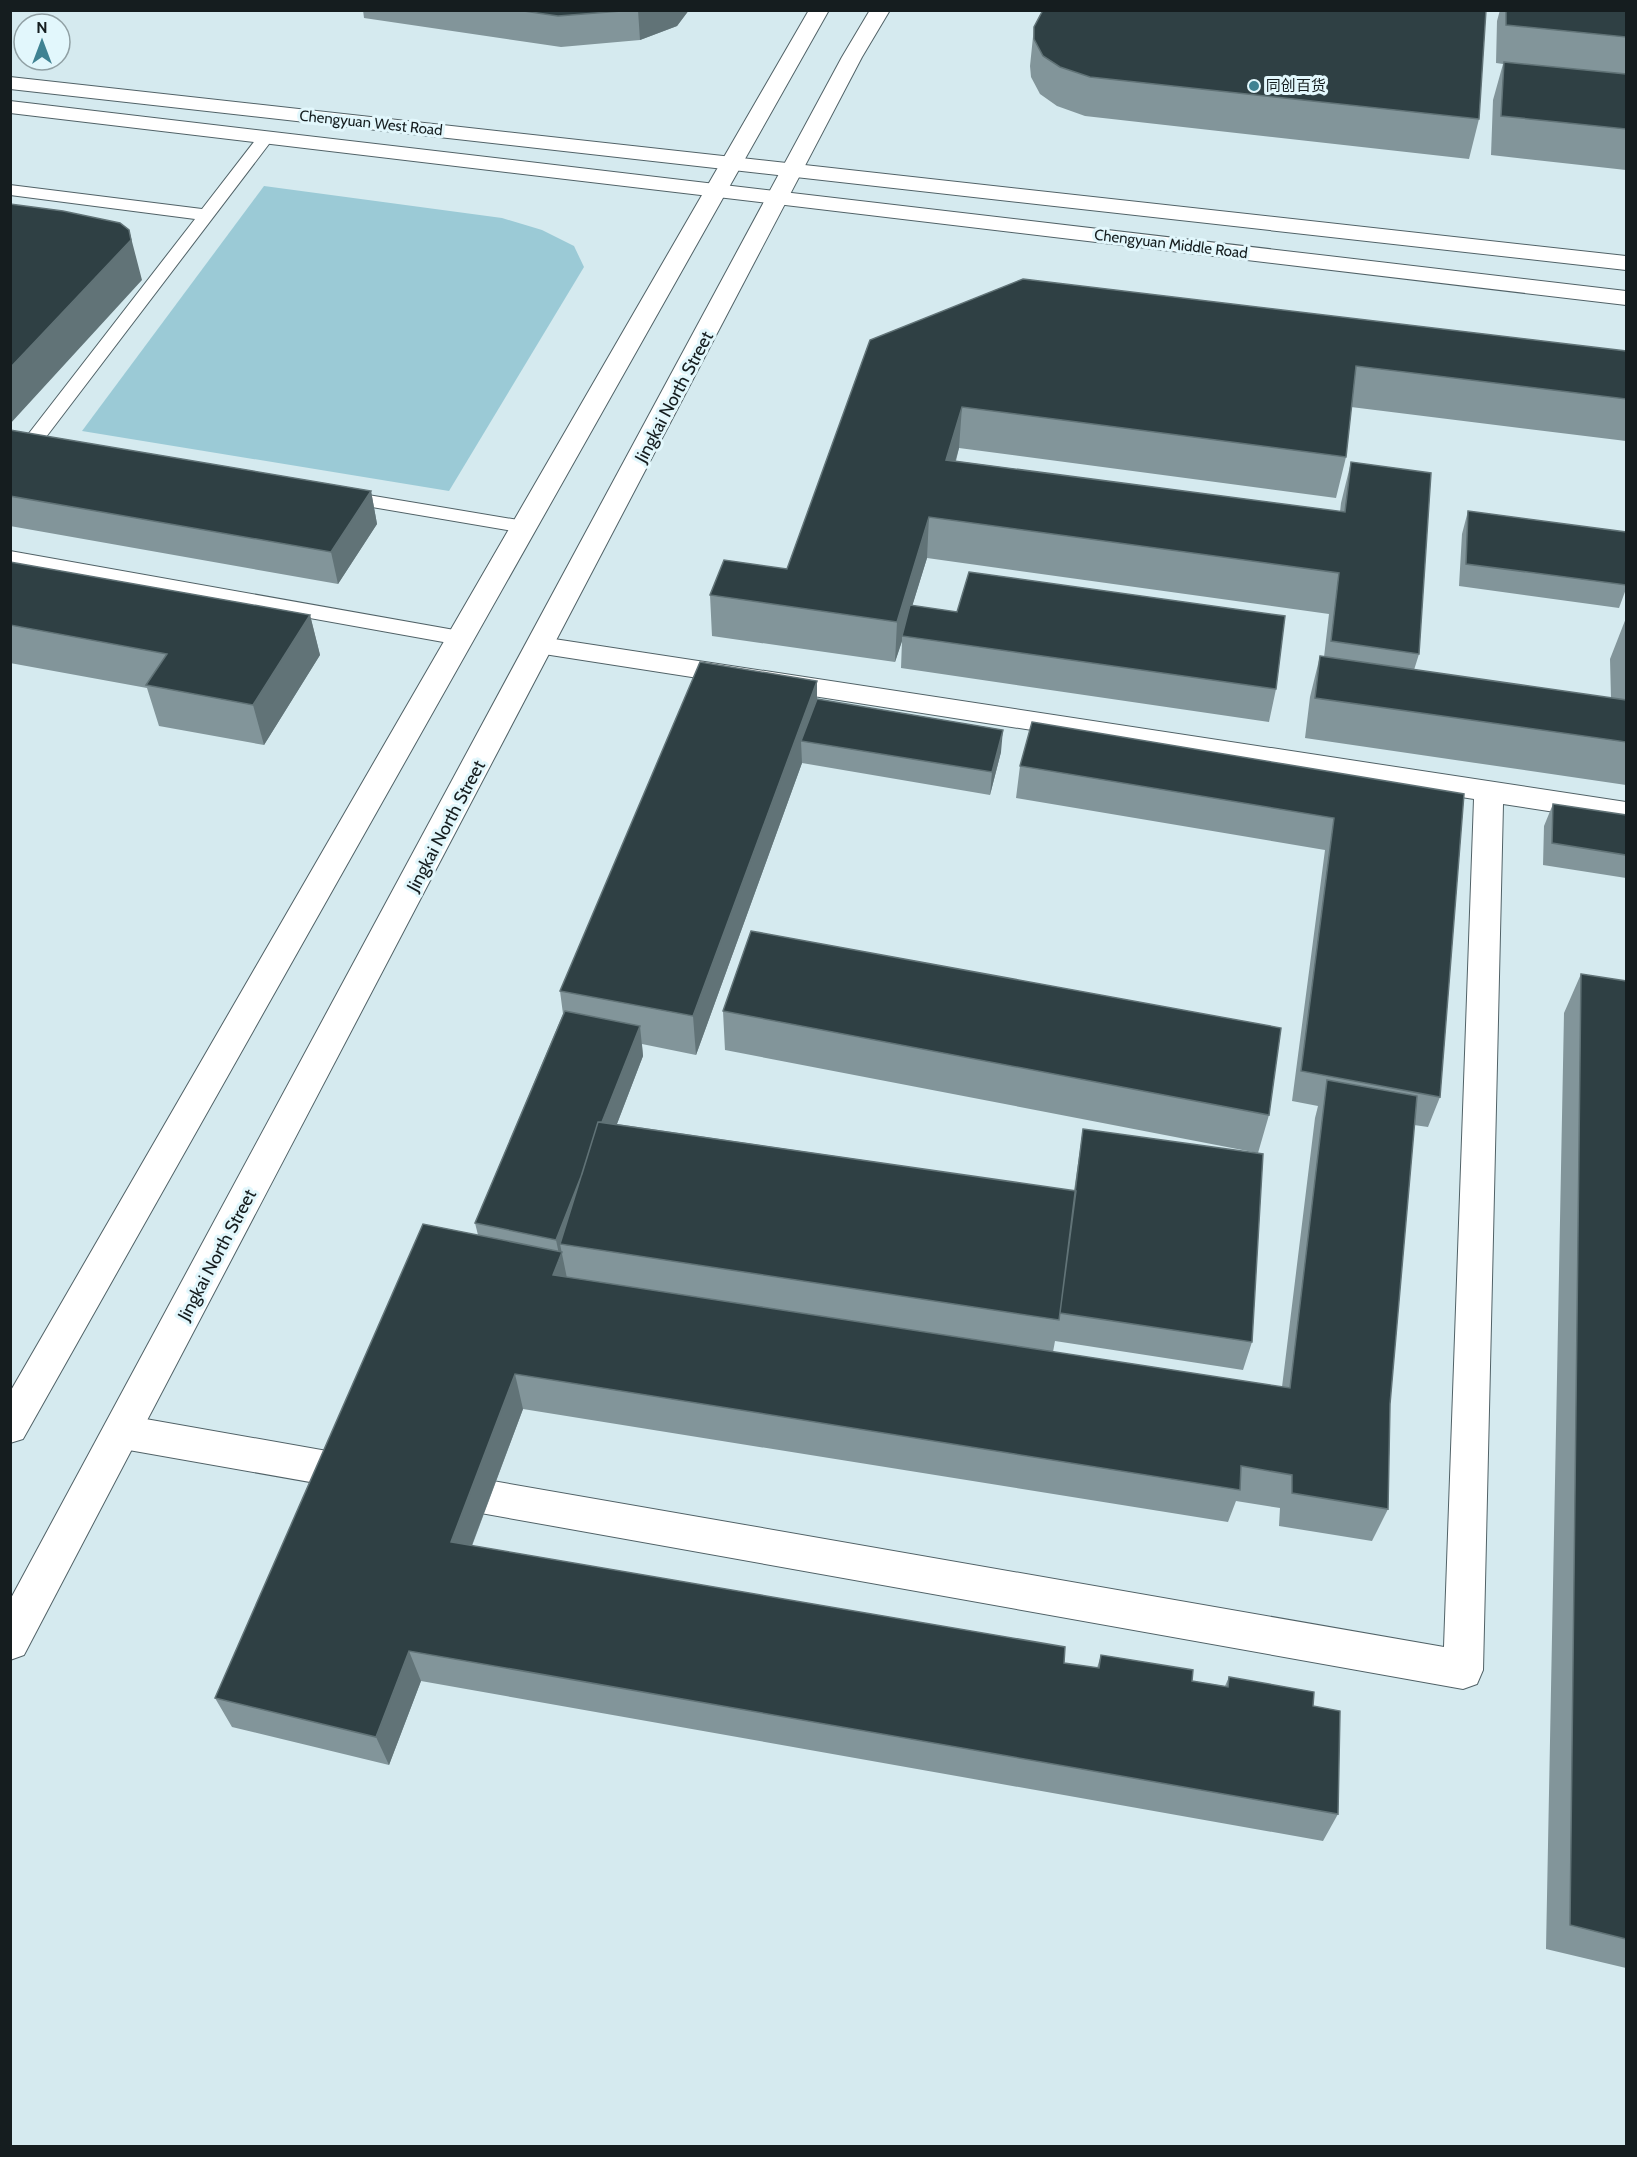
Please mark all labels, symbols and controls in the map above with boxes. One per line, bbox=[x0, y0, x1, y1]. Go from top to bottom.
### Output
north arrow bbox=[12, 12, 72, 72]
text: N bbox=[36, 18, 48, 37]
place label: 同创百货 bbox=[1266, 77, 1326, 95]
marker: 同创百货 bbox=[1247, 79, 1261, 93]
street label: Chengyuan West Road bbox=[299, 107, 443, 139]
street label: Chengyuan Middle Road bbox=[1093, 226, 1249, 262]
street label: Jingkai North Street bbox=[630, 327, 718, 467]
street label: Jingkai North Street bbox=[402, 756, 490, 896]
street label: Jingkai North Street bbox=[173, 1185, 261, 1325]

